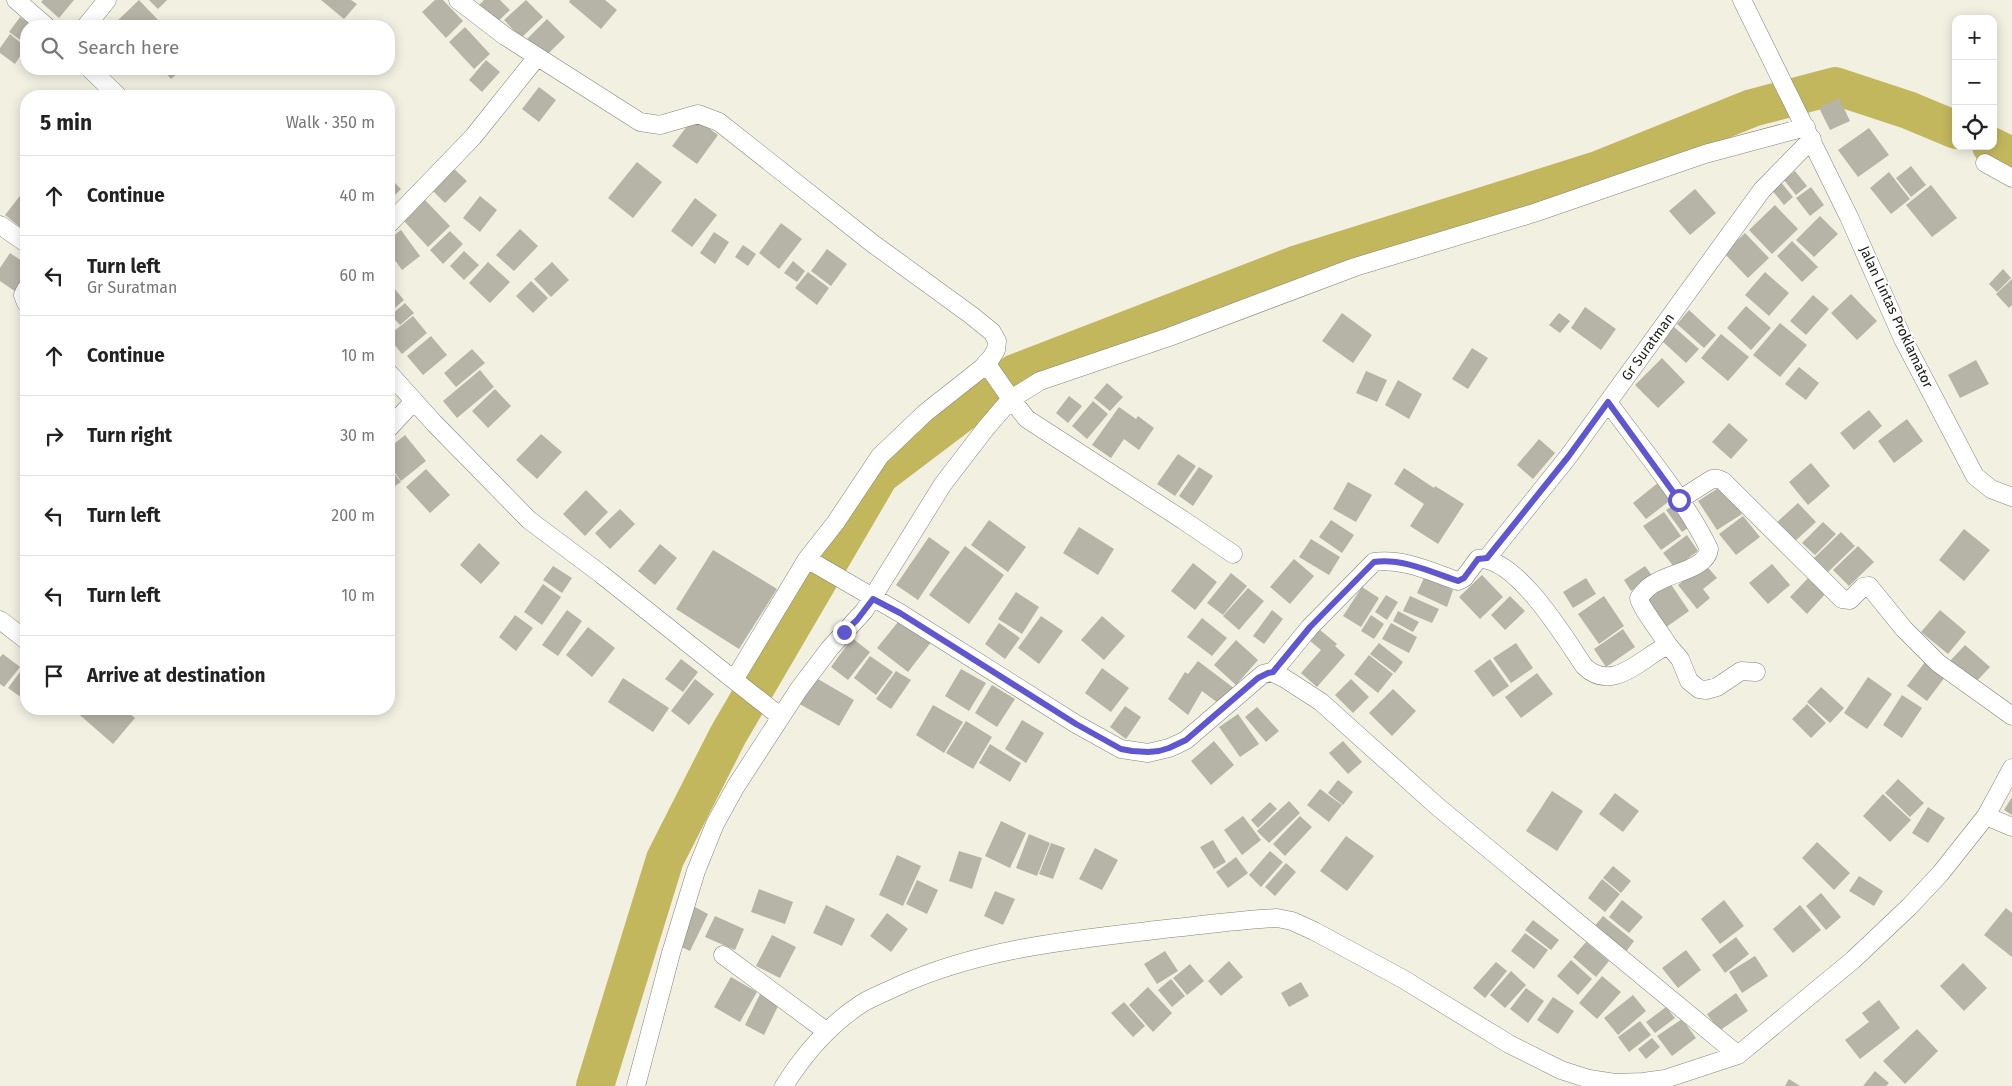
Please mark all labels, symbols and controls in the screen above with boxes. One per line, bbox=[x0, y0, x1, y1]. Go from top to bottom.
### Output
map controls bbox=[1952, 15, 1997, 150]
button: + bbox=[1952, 15, 1997, 60]
search box bbox=[20, 20, 395, 75]
icon: search bbox=[38, 34, 66, 62]
text: Search here bbox=[78, 36, 179, 59]
button: − bbox=[1952, 60, 1997, 105]
button: locate bbox=[1952, 105, 1997, 150]
text: 5 min bbox=[40, 110, 92, 136]
text: Walk · 350 m bbox=[286, 113, 375, 132]
icon: ahead bbox=[40, 182, 68, 210]
text: Continue bbox=[87, 184, 165, 207]
text: 40 m bbox=[340, 186, 375, 205]
street label: Jalan Lintas Proklamator bbox=[1856, 243, 1937, 391]
text: Turn left bbox=[87, 255, 161, 278]
icon: left bbox=[40, 262, 68, 290]
text: 60 m bbox=[340, 266, 375, 285]
text: Gr Suratman bbox=[87, 278, 177, 297]
street label: Gr Suratman bbox=[1618, 310, 1678, 384]
icon: ahead bbox=[40, 342, 68, 370]
text: Continue bbox=[87, 344, 165, 367]
text: 10 m bbox=[341, 346, 375, 365]
icon: right bbox=[40, 422, 68, 450]
text: Turn right bbox=[87, 424, 172, 447]
text: 30 m bbox=[340, 426, 375, 445]
route start bbox=[1668, 489, 1691, 512]
icon: left bbox=[40, 502, 68, 530]
text: Turn left bbox=[87, 504, 161, 527]
text: 200 m bbox=[331, 506, 375, 525]
icon: left bbox=[40, 582, 68, 610]
text: Turn left bbox=[87, 584, 161, 607]
text: 10 m bbox=[341, 586, 375, 605]
route end bbox=[833, 621, 856, 644]
icon: arrive bbox=[40, 662, 68, 690]
text: Arrive at destination bbox=[87, 664, 266, 687]

